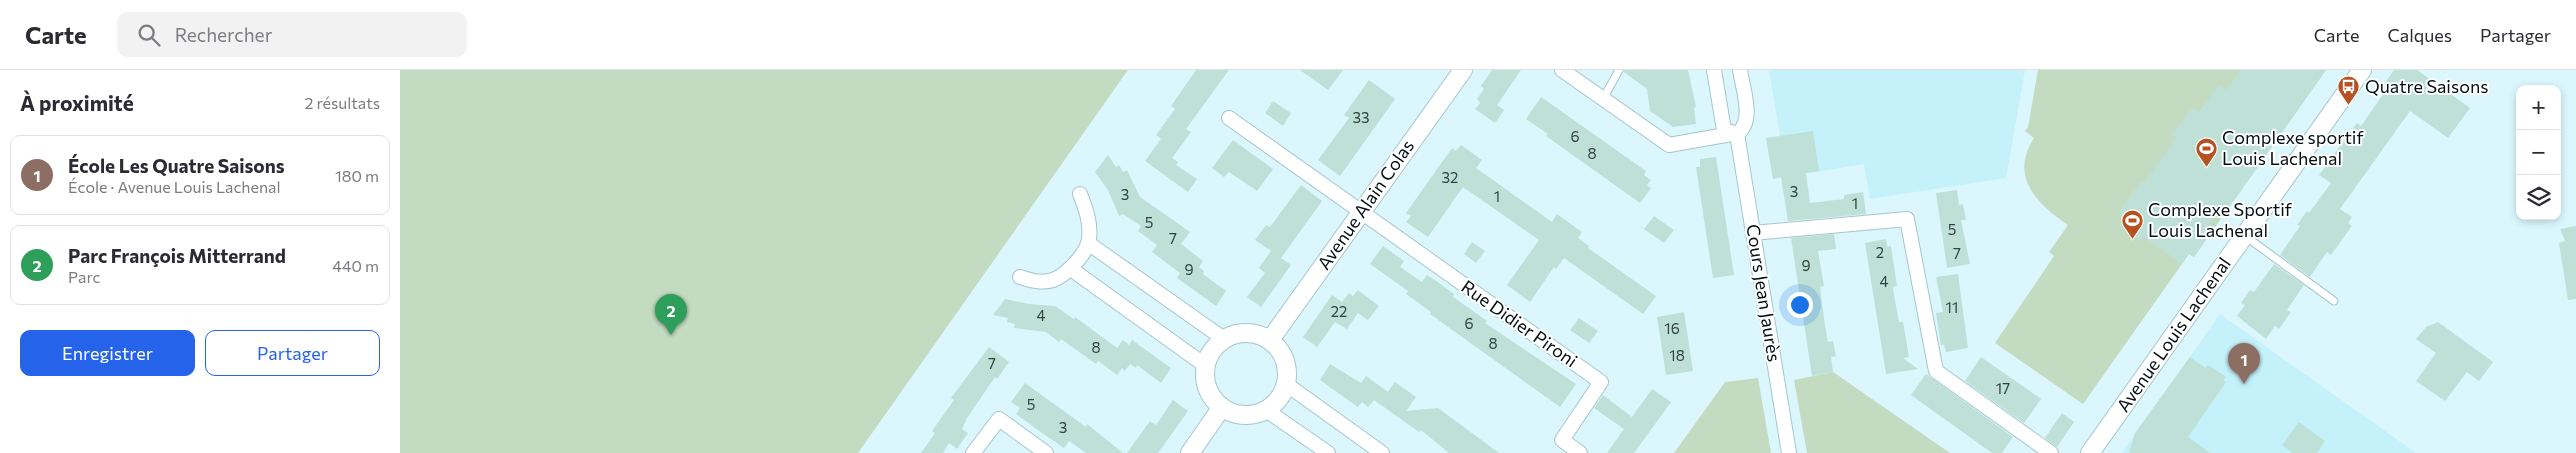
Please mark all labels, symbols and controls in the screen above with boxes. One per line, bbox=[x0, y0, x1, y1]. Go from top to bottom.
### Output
search box bbox=[117, 12, 467, 57]
text: Carte bbox=[25, 20, 87, 49]
icon: search bbox=[135, 21, 163, 49]
text: Rechercher bbox=[175, 23, 272, 46]
text: Carte bbox=[2314, 24, 2359, 46]
text: Calques bbox=[2387, 24, 2452, 46]
text: Partager bbox=[2480, 24, 2551, 46]
bus stop icon: Quatre Saisons bbox=[2337, 75, 2361, 106]
place label: Quatre Saisons bbox=[2365, 75, 2488, 97]
map controls bbox=[2516, 85, 2561, 220]
button: + bbox=[2516, 85, 2561, 130]
text: À proximité bbox=[20, 90, 134, 115]
text: 2 résultats bbox=[304, 93, 380, 112]
house number: 33 bbox=[1352, 108, 1370, 126]
place label: Complexe sportif Louis Lachenal bbox=[2222, 126, 2364, 169]
house number: 6 bbox=[1570, 127, 1580, 145]
button: − bbox=[2516, 130, 2561, 175]
street label: Avenue Alain Colas bbox=[1312, 135, 1418, 274]
sports icon: Complexe sportif Louis Lachenal bbox=[2194, 136, 2218, 167]
house number: 8 bbox=[1587, 144, 1597, 162]
text: École Les Quatre Saisons bbox=[68, 154, 285, 177]
text: 1 bbox=[33, 166, 41, 185]
text: 180 m bbox=[335, 166, 379, 185]
house number: 32 bbox=[1442, 168, 1458, 186]
button: layers bbox=[2516, 175, 2561, 220]
text: École · Avenue Louis Lachenal bbox=[68, 177, 281, 196]
house number: 3 bbox=[1790, 182, 1798, 200]
house number: 3 bbox=[1121, 185, 1129, 203]
house number: 1 bbox=[1494, 187, 1500, 205]
house number: 1 bbox=[1852, 194, 1858, 212]
place label: Complexe Sportif Louis Lachenal bbox=[2148, 198, 2293, 241]
sports icon: Complexe Sportif Louis Lachenal bbox=[2120, 208, 2144, 239]
house number: 5 bbox=[1145, 213, 1153, 231]
house number: 5 bbox=[1948, 220, 1956, 238]
street label: Cours Jean Jaurès bbox=[1742, 223, 1786, 363]
house number: 7 bbox=[1169, 229, 1177, 247]
house number: 2 bbox=[1876, 243, 1884, 261]
text: Parc François Mitterrand bbox=[68, 244, 286, 267]
house number: 7 bbox=[1953, 244, 1961, 262]
street label: Avenue Louis Lachenal bbox=[2112, 253, 2235, 416]
text: 2 bbox=[32, 256, 42, 275]
text: 440 m bbox=[332, 256, 379, 275]
house number: 9 bbox=[1801, 256, 1811, 274]
house number: 9 bbox=[1184, 260, 1194, 278]
text: Parc bbox=[68, 267, 100, 286]
house number: 4 bbox=[1880, 272, 1889, 290]
street label: Rue Didier Pironi bbox=[1457, 275, 1582, 371]
your location bbox=[1787, 292, 1813, 318]
pin: 2 bbox=[655, 294, 687, 335]
house number: 11 bbox=[1946, 298, 1958, 316]
house number: 22 bbox=[1331, 302, 1347, 320]
house number: 4 bbox=[1037, 306, 1046, 324]
house number: 6 bbox=[1464, 314, 1474, 332]
house number: 16 bbox=[1664, 319, 1680, 337]
button: Enregistrer bbox=[20, 330, 195, 376]
button: Partager bbox=[205, 330, 380, 376]
house number: 8 bbox=[1488, 334, 1498, 352]
house number: 8 bbox=[1091, 338, 1101, 356]
pin: 1 bbox=[2228, 343, 2260, 384]
house number: 18 bbox=[1669, 346, 1685, 364]
house number: 7 bbox=[988, 354, 996, 372]
house number: 17 bbox=[1996, 379, 2010, 397]
house number: 5 bbox=[1027, 395, 1035, 413]
house number: 3 bbox=[1059, 418, 1067, 436]

